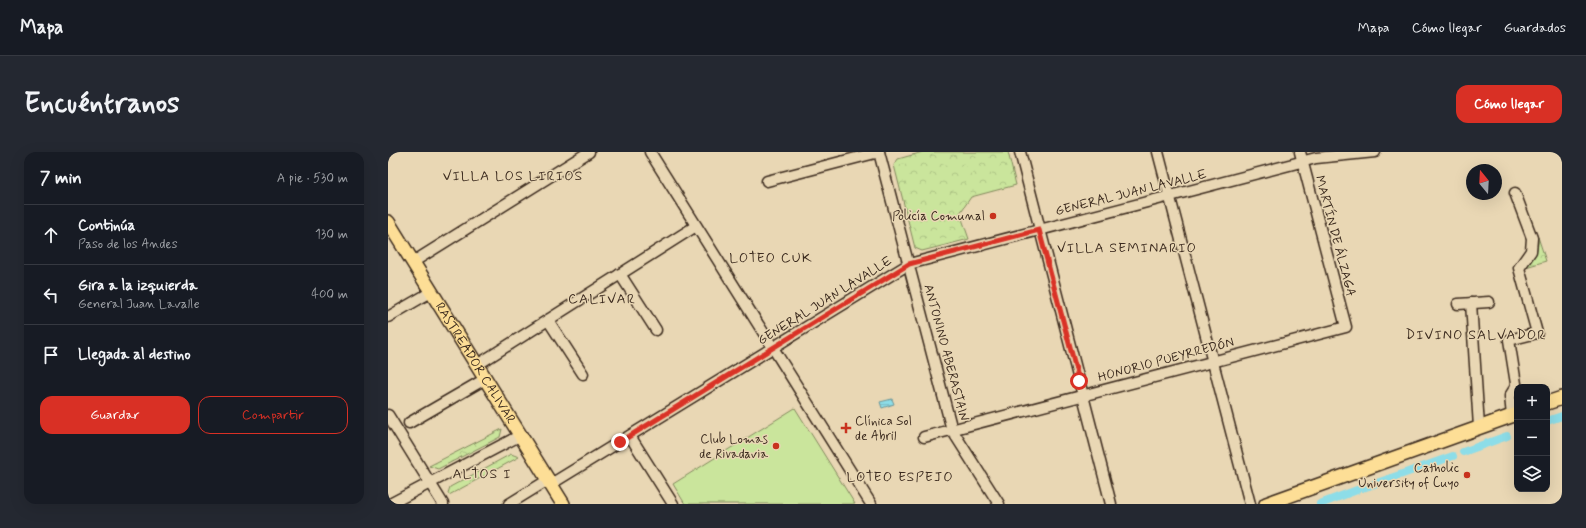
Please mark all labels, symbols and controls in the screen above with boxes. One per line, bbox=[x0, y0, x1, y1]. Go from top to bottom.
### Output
text: Mapa bbox=[20, 15, 63, 40]
text: Mapa bbox=[1358, 19, 1390, 37]
text: Cómo llegar bbox=[1412, 19, 1482, 37]
text: Guardados bbox=[1504, 19, 1566, 37]
button: Cómo llegar bbox=[1456, 85, 1562, 123]
text: Encuéntranos bbox=[24, 86, 180, 123]
north arrow bbox=[1466, 164, 1502, 200]
street label: GENERAL JUAN LAVALLE bbox=[1054, 166, 1208, 220]
text: 7 min bbox=[40, 167, 82, 189]
district label: VILLA LOS LIRIOS bbox=[443, 167, 583, 185]
text: A pie · 530 m bbox=[277, 170, 348, 187]
street label: MARTÍN DE ÁLZAGA bbox=[1311, 173, 1360, 298]
place label: Policía Comunal bbox=[892, 208, 985, 225]
marker: Policía Comunal bbox=[988, 211, 998, 221]
text: Continúa bbox=[78, 216, 135, 236]
icon: ahead bbox=[40, 224, 62, 246]
text: 130 m bbox=[315, 226, 348, 243]
text: Paso de los Andes bbox=[78, 236, 177, 253]
district label: VILLA SEMINARIO bbox=[1057, 239, 1197, 257]
district label: LOTEO CUK bbox=[729, 249, 813, 267]
street label: GENERAL JUAN LAVALLE bbox=[755, 253, 895, 349]
text: Gira a la izquierda bbox=[78, 276, 197, 296]
street label: ANTONINO ABERASTAIN bbox=[919, 282, 973, 424]
icon: left bbox=[40, 284, 62, 306]
text: 400 m bbox=[311, 286, 348, 303]
district label: CALIVAR bbox=[568, 290, 636, 308]
text: General Juan Lavalle bbox=[78, 296, 200, 313]
street label: RASTREADOR CALIVAR bbox=[431, 299, 520, 427]
district label: DIVINO SALVADOR bbox=[1406, 326, 1546, 344]
street label: HONORIO PUEYRREDÓN bbox=[1096, 334, 1236, 386]
icon: arrive bbox=[40, 344, 62, 366]
text: Llegada al destino bbox=[78, 345, 191, 365]
route start bbox=[1070, 372, 1088, 390]
map controls bbox=[1514, 384, 1550, 492]
button: + bbox=[1514, 384, 1550, 420]
button: Guardar bbox=[40, 396, 190, 434]
button: Compartir bbox=[198, 396, 348, 434]
place label: Clínica Sol de Abril bbox=[855, 413, 912, 445]
button: − bbox=[1514, 420, 1550, 456]
marker: Clínica Sol de Abril bbox=[840, 422, 852, 434]
place label: Club Lomas de Rivadavia bbox=[699, 431, 768, 463]
route end bbox=[611, 433, 629, 451]
marker: Club Lomas de Rivadavia bbox=[771, 441, 781, 451]
button: layers bbox=[1514, 456, 1550, 492]
place label: Catholic University of Cuyo bbox=[1358, 460, 1459, 492]
district label: ALTOS I bbox=[452, 465, 512, 483]
district label: LOTEO ESPEJO bbox=[846, 468, 954, 486]
marker: Catholic University of Cuyo bbox=[1462, 470, 1472, 480]

